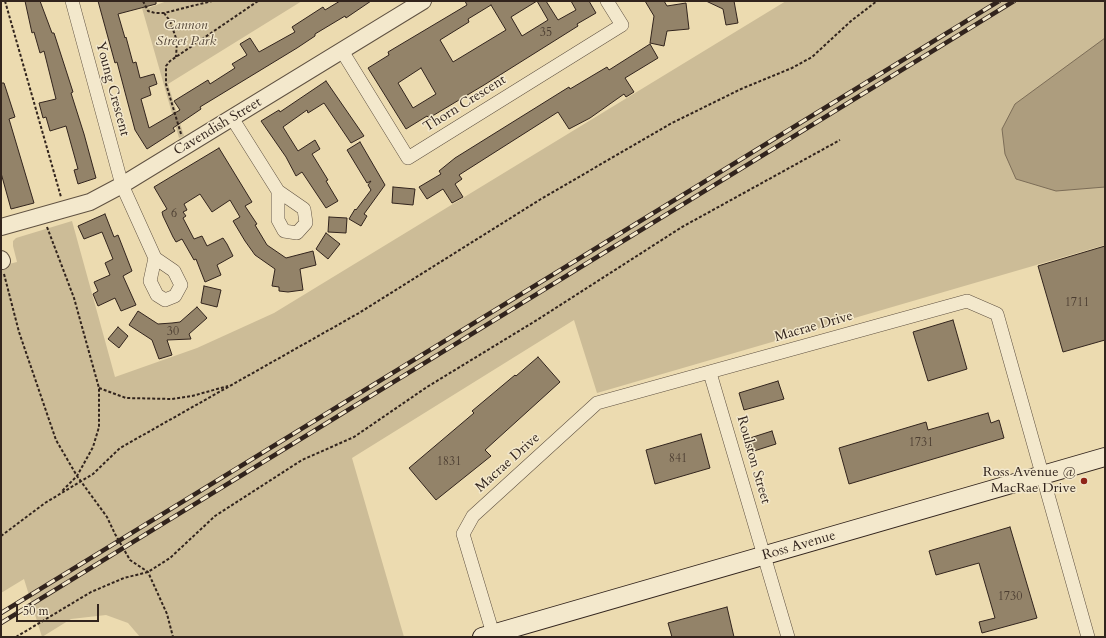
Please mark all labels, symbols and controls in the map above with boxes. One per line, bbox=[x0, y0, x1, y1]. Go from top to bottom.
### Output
park label: Cannon Street Park bbox=[156, 18, 216, 50]
house number: 35 bbox=[540, 26, 552, 40]
street label: Young Crescent bbox=[91, 40, 133, 138]
street label: Thorn Crescent bbox=[421, 72, 509, 136]
street label: Cavendish Street bbox=[171, 94, 265, 160]
house number: 6 bbox=[171, 207, 177, 221]
house number: 1711 bbox=[1065, 296, 1089, 310]
street label: Macrae Drive bbox=[773, 308, 855, 346]
house number: 30 bbox=[167, 325, 179, 339]
street label: Roulston Street bbox=[732, 414, 774, 506]
street label: Macrae Drive bbox=[472, 430, 544, 496]
house number: 1731 bbox=[909, 436, 933, 450]
house number: 841 bbox=[669, 452, 687, 466]
house number: 1831 bbox=[437, 455, 461, 469]
place label: Ross Avenue @ MacRae Drive bbox=[983, 465, 1076, 498]
marker: Ross Avenue @ MacRae Drive bbox=[1079, 476, 1089, 486]
street label: Ross Avenue bbox=[760, 527, 838, 565]
house number: 1730 bbox=[998, 590, 1022, 604]
scale bar bbox=[18, 596, 101, 622]
text: 50 m bbox=[23, 603, 49, 619]

